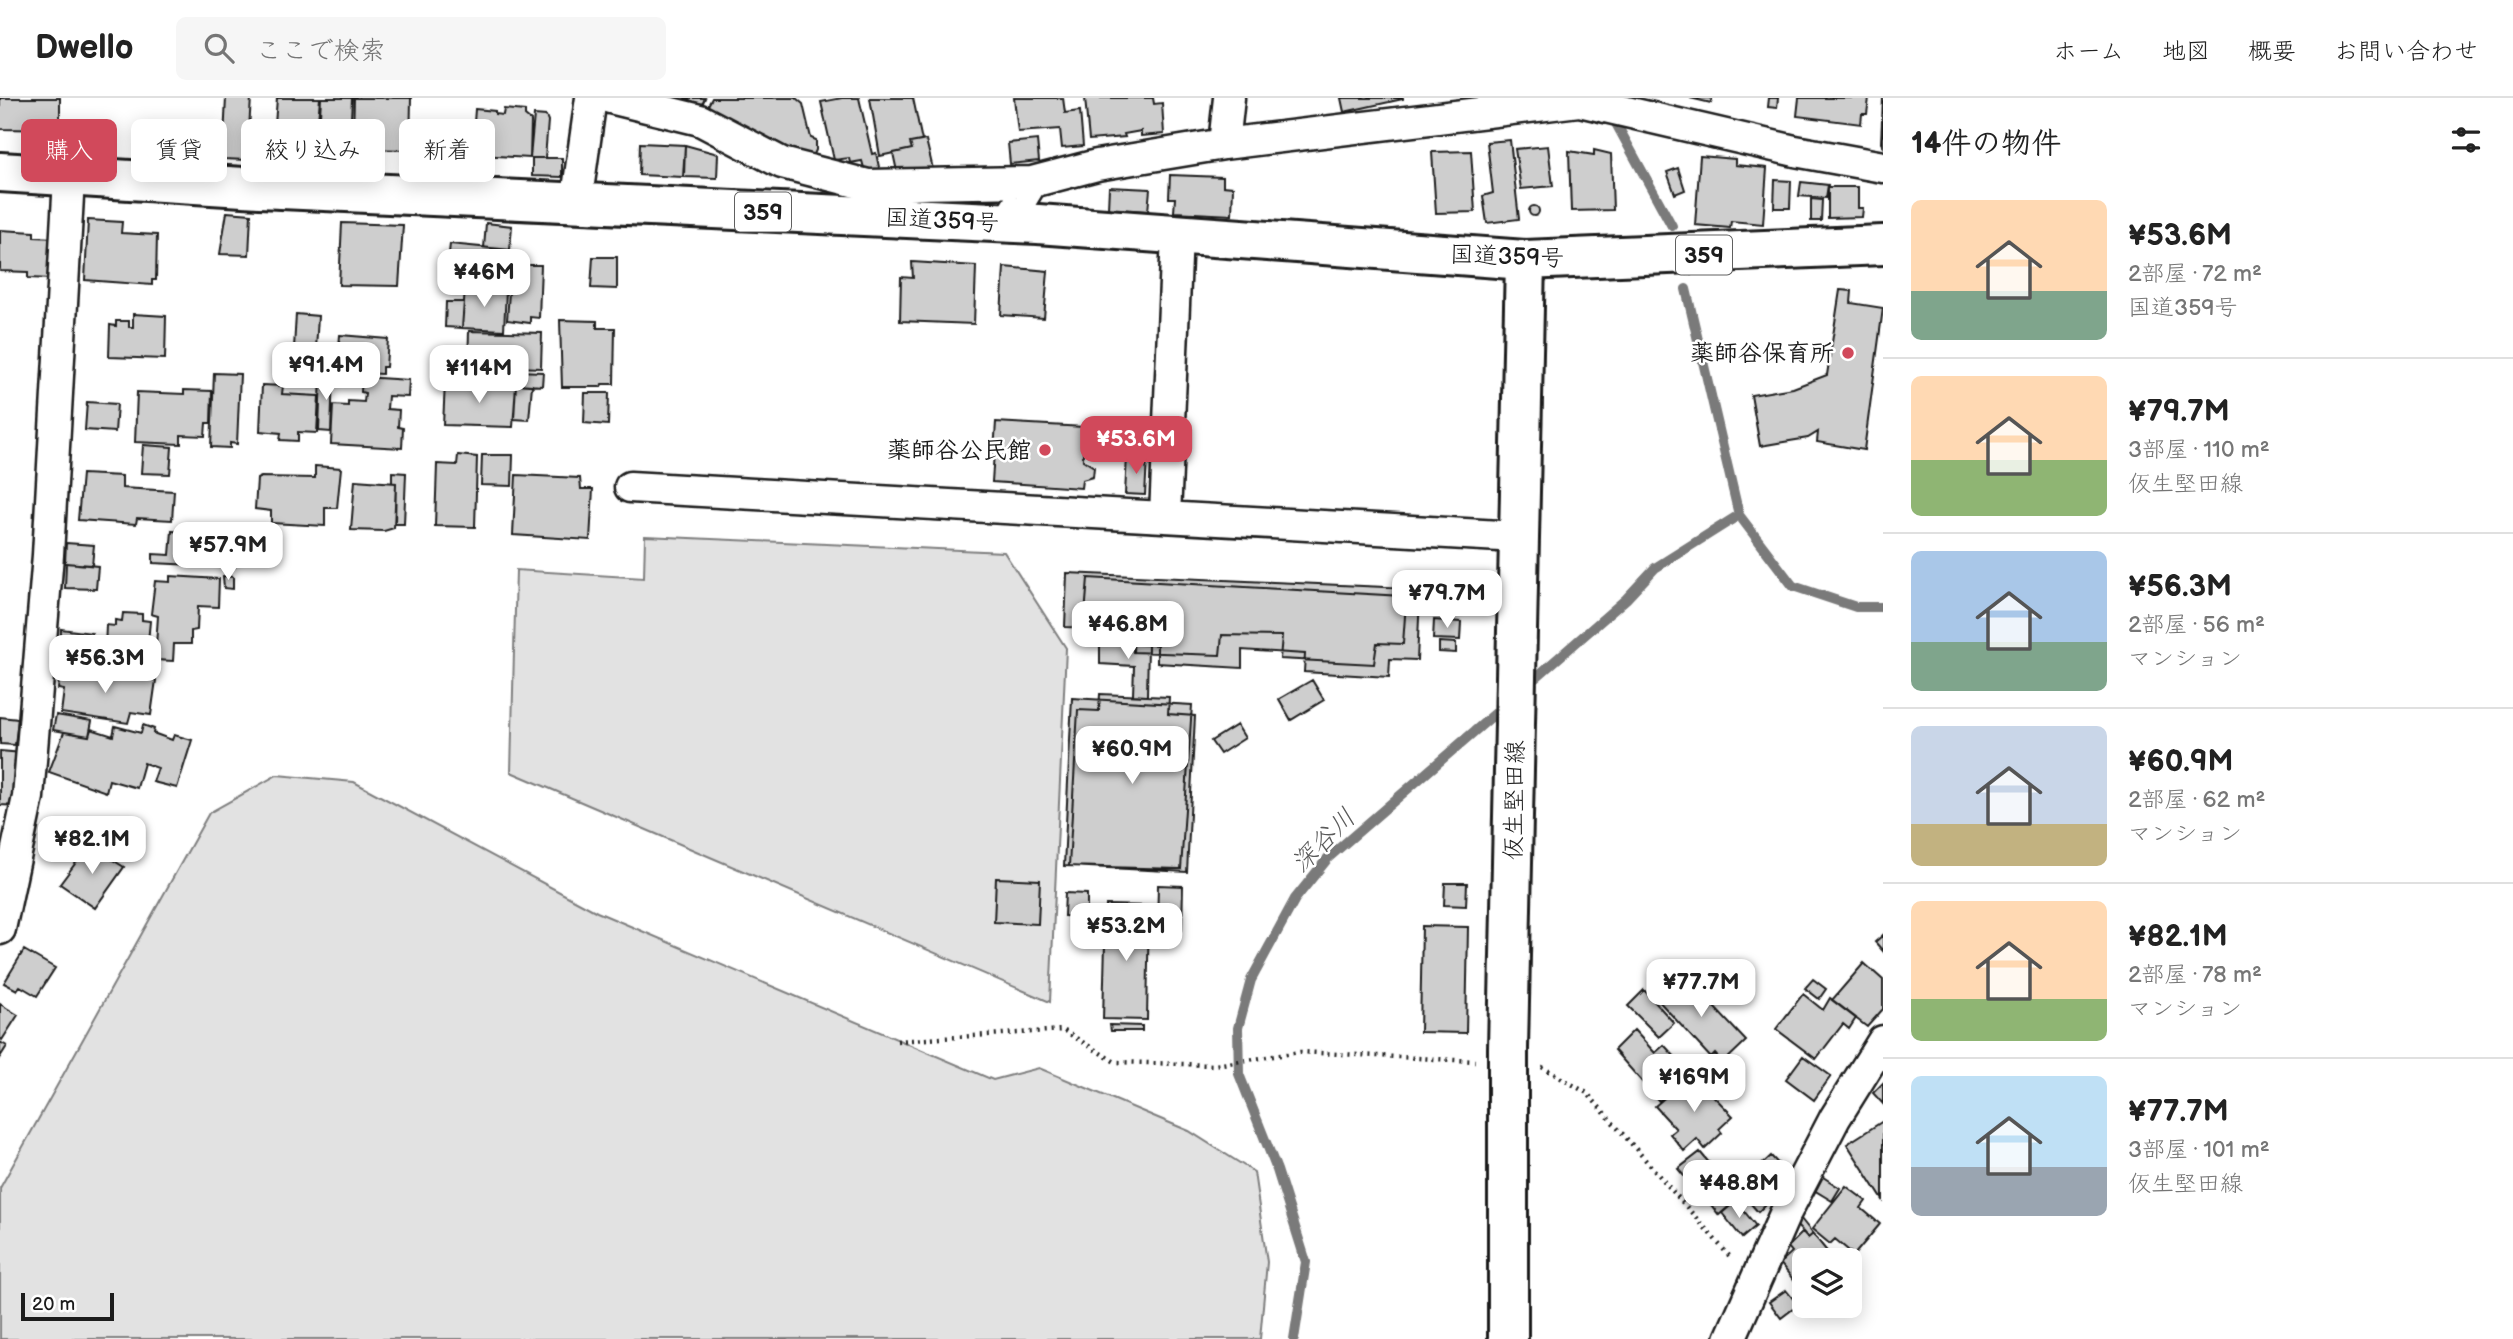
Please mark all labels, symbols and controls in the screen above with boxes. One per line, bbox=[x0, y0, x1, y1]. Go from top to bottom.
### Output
search box bbox=[176, 17, 666, 80]
text: Dwello bbox=[35, 28, 134, 68]
icon: search bbox=[200, 29, 238, 67]
text: ここで検索 bbox=[256, 36, 386, 67]
text: ホーム bbox=[2053, 37, 2124, 66]
text: 地図 bbox=[2162, 37, 2210, 66]
text: 概要 bbox=[2248, 37, 2296, 66]
text: お問い合わせ bbox=[2334, 37, 2478, 66]
chip: 購入 bbox=[21, 119, 117, 182]
chip: 賃貸 bbox=[131, 119, 227, 182]
chip: 絞り込み bbox=[241, 119, 385, 182]
chip: 新着 bbox=[399, 119, 495, 182]
icon: filters bbox=[2447, 121, 2485, 159]
text: 14件の物件 bbox=[1911, 126, 2061, 162]
road number: 359 bbox=[735, 192, 791, 232]
street label: 国道359号 bbox=[884, 203, 1000, 238]
text: ¥53.6M bbox=[2128, 218, 2232, 254]
icon: home bbox=[1967, 228, 2051, 312]
road number: 359 bbox=[1676, 236, 1732, 274]
street label: 国道359号 bbox=[1449, 240, 1565, 273]
pin: ¥46M bbox=[443, 250, 525, 309]
text: ¥46M bbox=[453, 258, 515, 286]
text: 2部屋 · 72 m² bbox=[2128, 260, 2262, 288]
text: 国道359号 bbox=[2128, 294, 2238, 322]
place label: 薬師谷保育所 bbox=[1690, 339, 1834, 368]
pin: ¥91.4M bbox=[269, 342, 383, 402]
pin: ¥114M bbox=[430, 345, 528, 405]
marker: 薬師谷保育所 bbox=[1840, 345, 1856, 361]
text: ¥91.4M bbox=[288, 351, 364, 379]
text: ¥114M bbox=[446, 354, 512, 382]
text: ¥79.7M bbox=[2128, 394, 2230, 430]
icon: home bbox=[1967, 404, 2051, 488]
pin: ¥53.6M bbox=[1079, 416, 1193, 476]
text: ¥53.6M bbox=[1096, 425, 1176, 453]
place label: 薬師谷公民館 bbox=[887, 436, 1031, 465]
text: 3部屋 · 110 m² bbox=[2128, 436, 2270, 464]
marker: 薬師谷公民館 bbox=[1037, 442, 1053, 458]
text: 仮生堅田線 bbox=[2128, 470, 2243, 498]
pin: ¥57.9M bbox=[171, 522, 285, 582]
text: ¥57.9M bbox=[189, 531, 267, 559]
text: ¥56.3M bbox=[2128, 569, 2232, 605]
pin: ¥79.7M bbox=[1390, 570, 1504, 630]
text: ¥79.7M bbox=[1408, 579, 1486, 607]
icon: home bbox=[1967, 579, 2051, 663]
pin: ¥46.8M bbox=[1071, 602, 1185, 661]
text: ¥46.8M bbox=[1088, 610, 1168, 638]
text: 2部屋 · 56 m² bbox=[2128, 611, 2265, 639]
pin: ¥56.3M bbox=[48, 636, 162, 695]
text: ¥56.3M bbox=[65, 644, 145, 672]
text: マンション bbox=[2128, 645, 2242, 673]
pin: ¥60.9M bbox=[1075, 726, 1189, 786]
text: ¥60.9M bbox=[1092, 735, 1172, 763]
street label: 仮生堅田線 bbox=[1499, 740, 1530, 860]
text: ¥60.9M bbox=[2128, 744, 2233, 780]
icon: home bbox=[1967, 754, 2051, 838]
text: 2部屋 · 62 m² bbox=[2128, 786, 2265, 814]
water label: 深谷川 bbox=[1286, 803, 1363, 880]
pin: ¥82.1M bbox=[35, 816, 149, 876]
text: マンション bbox=[2128, 820, 2242, 848]
text: ¥82.1M bbox=[54, 825, 130, 853]
pin: ¥53.2M bbox=[1069, 904, 1183, 963]
text: ¥53.2M bbox=[1086, 912, 1166, 940]
text: ¥82.1M bbox=[2128, 919, 2228, 955]
icon: home bbox=[1967, 929, 2051, 1013]
pin: ¥77.7M bbox=[1644, 960, 1758, 1019]
text: 2部屋 · 78 m² bbox=[2128, 961, 2262, 989]
text: ¥77.7M bbox=[1662, 968, 1740, 996]
text: マンション bbox=[2128, 995, 2242, 1023]
pin: ¥169M bbox=[1645, 1054, 1743, 1114]
text: ¥169M bbox=[1658, 1063, 1730, 1091]
text: ¥77.7M bbox=[2128, 1094, 2229, 1130]
icon: home bbox=[1967, 1104, 2051, 1188]
text: 3部屋 · 101 m² bbox=[2128, 1136, 2270, 1164]
pin: ¥48.8M bbox=[1682, 1160, 1796, 1220]
text: ¥48.8M bbox=[1699, 1169, 1779, 1197]
text: 仮生堅田線 bbox=[2128, 1170, 2243, 1198]
map controls bbox=[1792, 1248, 1862, 1318]
button: layers bbox=[1792, 1248, 1862, 1318]
scale bar bbox=[21, 1290, 114, 1322]
text: 20 m bbox=[32, 1293, 75, 1316]

